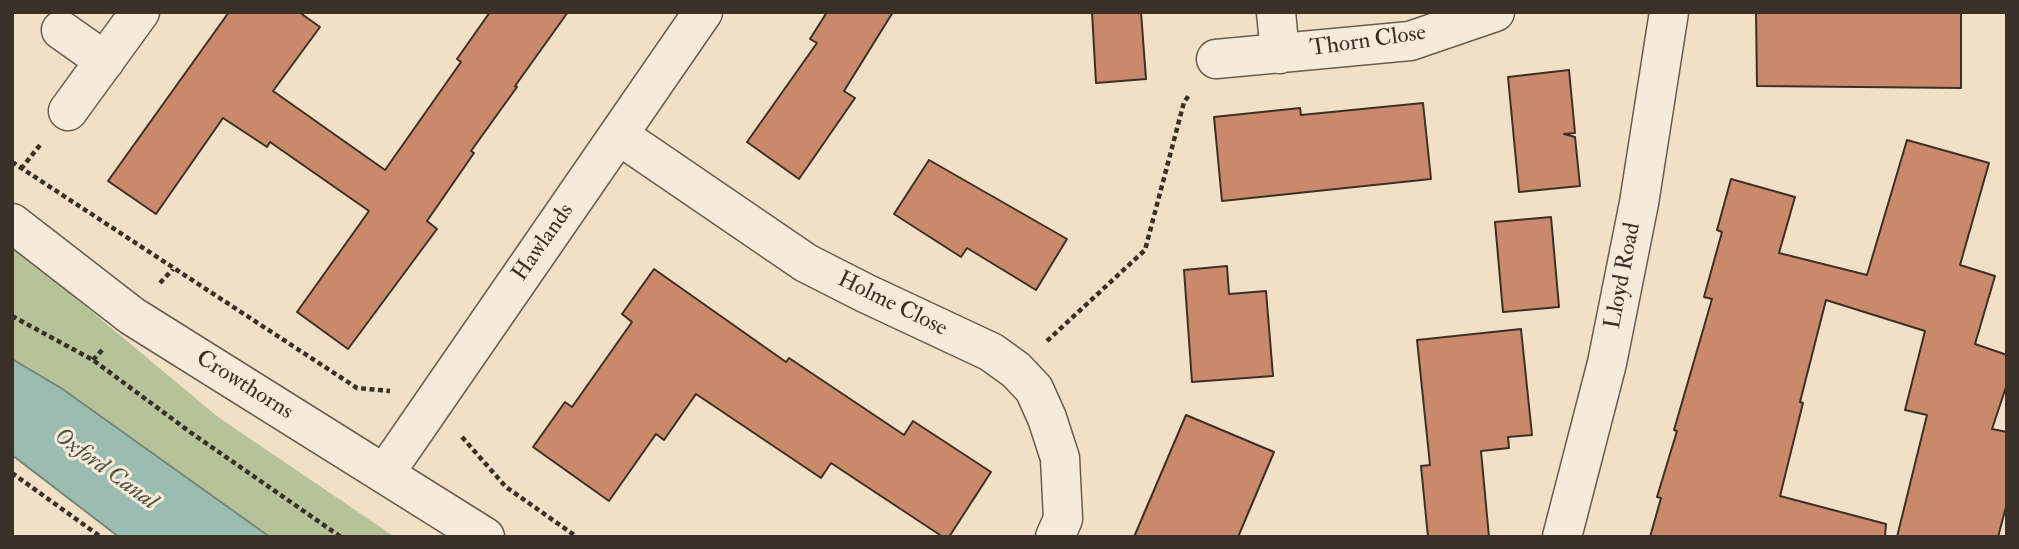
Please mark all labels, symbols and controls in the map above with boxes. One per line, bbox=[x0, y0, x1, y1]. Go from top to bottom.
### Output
street label: Thorn Close bbox=[1308, 20, 1428, 64]
street label: Hawlands bbox=[507, 199, 581, 287]
street label: Lloyd Road bbox=[1600, 221, 1648, 331]
street label: Holme Close bbox=[833, 267, 951, 343]
street label: Crowthorns bbox=[190, 345, 298, 427]
water label: Oxford Canal bbox=[48, 423, 162, 517]

